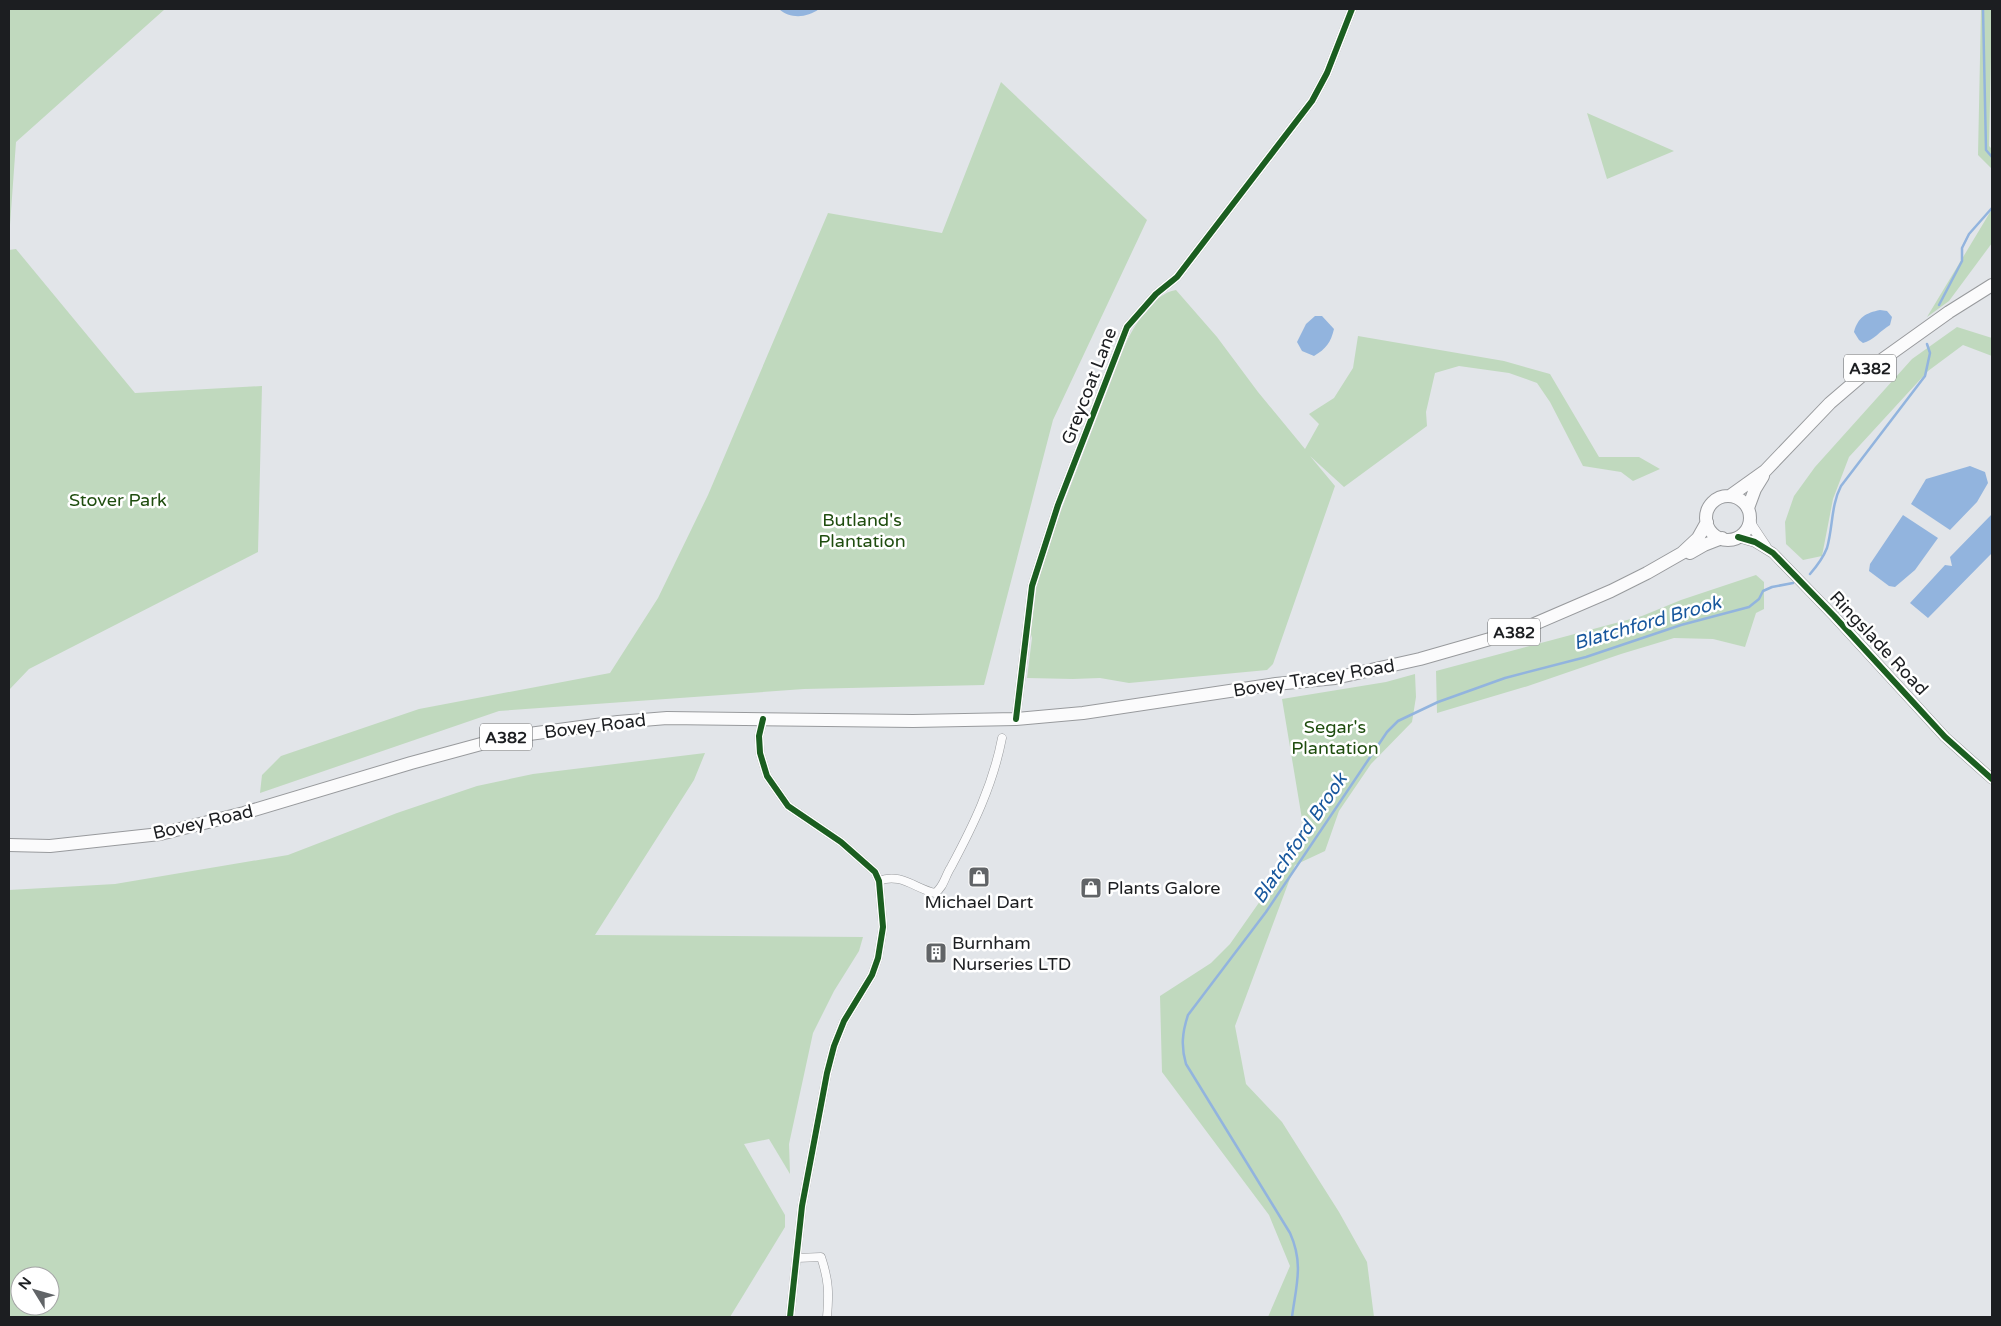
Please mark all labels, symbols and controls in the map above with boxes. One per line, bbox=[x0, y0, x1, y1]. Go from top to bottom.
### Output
street label: Greycoat Lane bbox=[1057, 324, 1121, 448]
road number: A382 bbox=[1844, 354, 1896, 382]
park label: Stover Park bbox=[69, 489, 167, 511]
park label: Butland's Plantation bbox=[818, 509, 906, 552]
street label: Ringslade Road bbox=[1825, 586, 1933, 700]
water label: Blatchford Brook bbox=[1571, 591, 1725, 655]
road number: A382 bbox=[1488, 618, 1540, 646]
street label: Bovey Tracey Road bbox=[1232, 654, 1396, 702]
street label: Bovey Road bbox=[543, 709, 647, 743]
park label: Segar's Plantation bbox=[1291, 716, 1379, 759]
road number: A382 bbox=[480, 724, 532, 750]
water label: Blatchford Brook bbox=[1248, 768, 1352, 908]
street label: Bovey Road bbox=[151, 800, 255, 844]
shop icon: Michael Dart bbox=[967, 865, 991, 889]
shop icon: Plants Galore bbox=[1079, 876, 1103, 900]
place label: Plants Galore bbox=[1107, 877, 1221, 899]
place label: Michael Dart bbox=[925, 891, 1034, 913]
place label: Burnham Nurseries LTD bbox=[952, 932, 1071, 975]
building icon: Burnham Nurseries LTD bbox=[924, 941, 948, 965]
north arrow bbox=[10, 1266, 60, 1316]
text: N bbox=[15, 1274, 35, 1293]

